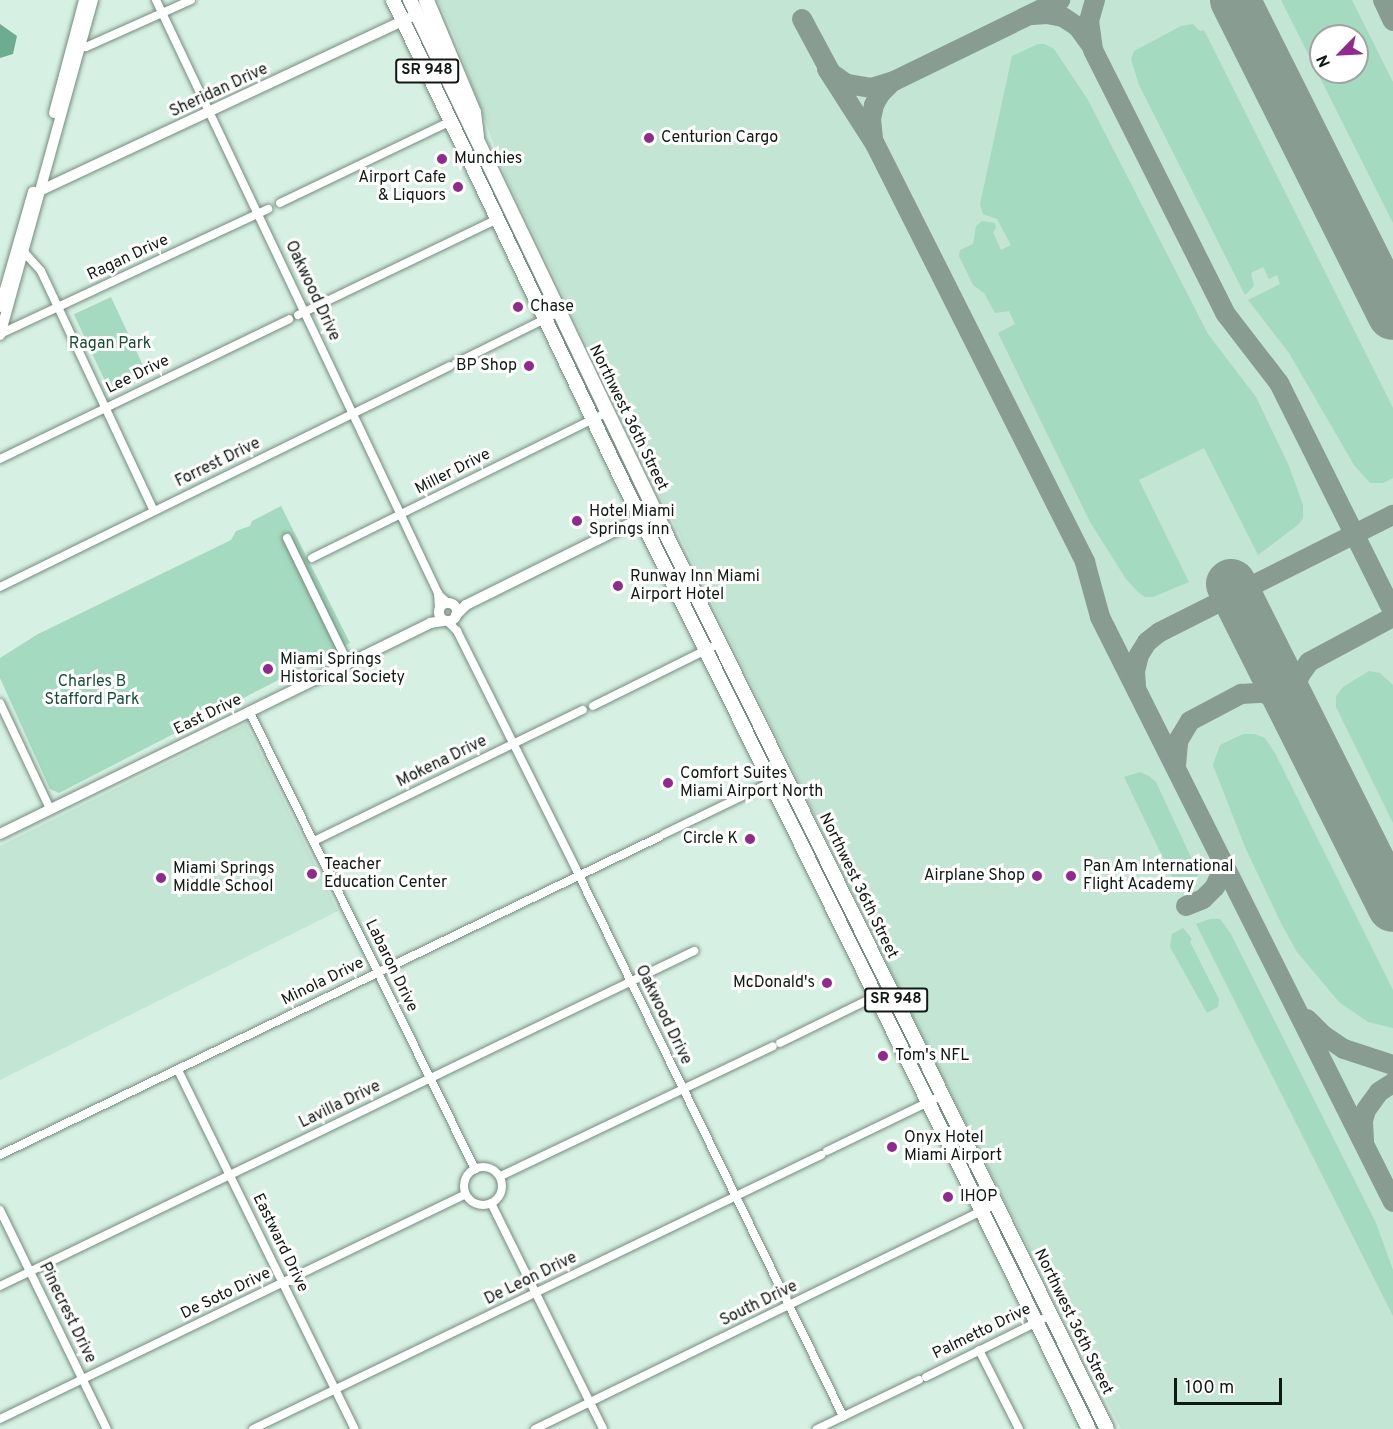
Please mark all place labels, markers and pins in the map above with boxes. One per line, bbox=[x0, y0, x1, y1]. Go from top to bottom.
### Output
place label: Centurion Cargo bbox=[661, 128, 778, 148]
marker: Centurion Cargo bbox=[642, 131, 656, 145]
place label: Munchies bbox=[454, 149, 522, 169]
marker: Munchies bbox=[435, 152, 449, 166]
place label: Airport Cafe & Liquors bbox=[358, 168, 446, 206]
marker: Airport Cafe & Liquors bbox=[451, 180, 465, 194]
place label: Chase bbox=[530, 297, 574, 317]
marker: Chase bbox=[511, 300, 525, 314]
place label: BP Shop bbox=[456, 356, 517, 376]
marker: BP Shop bbox=[522, 359, 536, 373]
place label: Hotel Miami Springs inn bbox=[589, 502, 675, 540]
marker: Hotel Miami Springs inn bbox=[570, 514, 584, 528]
place label: Runway Inn Miami Airport Hotel bbox=[630, 567, 760, 605]
marker: Runway Inn Miami Airport Hotel bbox=[611, 579, 625, 593]
place label: Miami Springs Historical Society bbox=[280, 650, 405, 688]
marker: Miami Springs Historical Society bbox=[261, 662, 275, 676]
place label: Comfort Suites Miami Airport North bbox=[680, 764, 824, 802]
marker: Comfort Suites Miami Airport North bbox=[661, 776, 675, 790]
place label: Circle K bbox=[683, 829, 738, 849]
marker: Circle K bbox=[743, 832, 757, 846]
place label: Teacher Education Center bbox=[324, 855, 447, 893]
place label: Pan Am International Flight Academy bbox=[1083, 857, 1234, 895]
place label: Miami Springs Middle School bbox=[173, 859, 274, 897]
place label: Airplane Shop bbox=[924, 866, 1025, 886]
marker: Teacher Education Center bbox=[305, 867, 319, 881]
marker: Airplane Shop bbox=[1030, 869, 1044, 883]
marker: Pan Am International Flight Academy bbox=[1064, 869, 1078, 883]
marker: Miami Springs Middle School bbox=[154, 871, 168, 885]
place label: McDonald's bbox=[733, 973, 815, 993]
marker: McDonald's bbox=[820, 976, 834, 990]
place label: Tom's NFL bbox=[895, 1046, 969, 1066]
marker: Tom's NFL bbox=[876, 1049, 890, 1063]
place label: Onyx Hotel Miami Airport bbox=[904, 1128, 1003, 1166]
marker: Onyx Hotel Miami Airport bbox=[885, 1140, 899, 1154]
place label: IHOP bbox=[960, 1187, 997, 1207]
marker: IHOP bbox=[941, 1190, 955, 1204]

